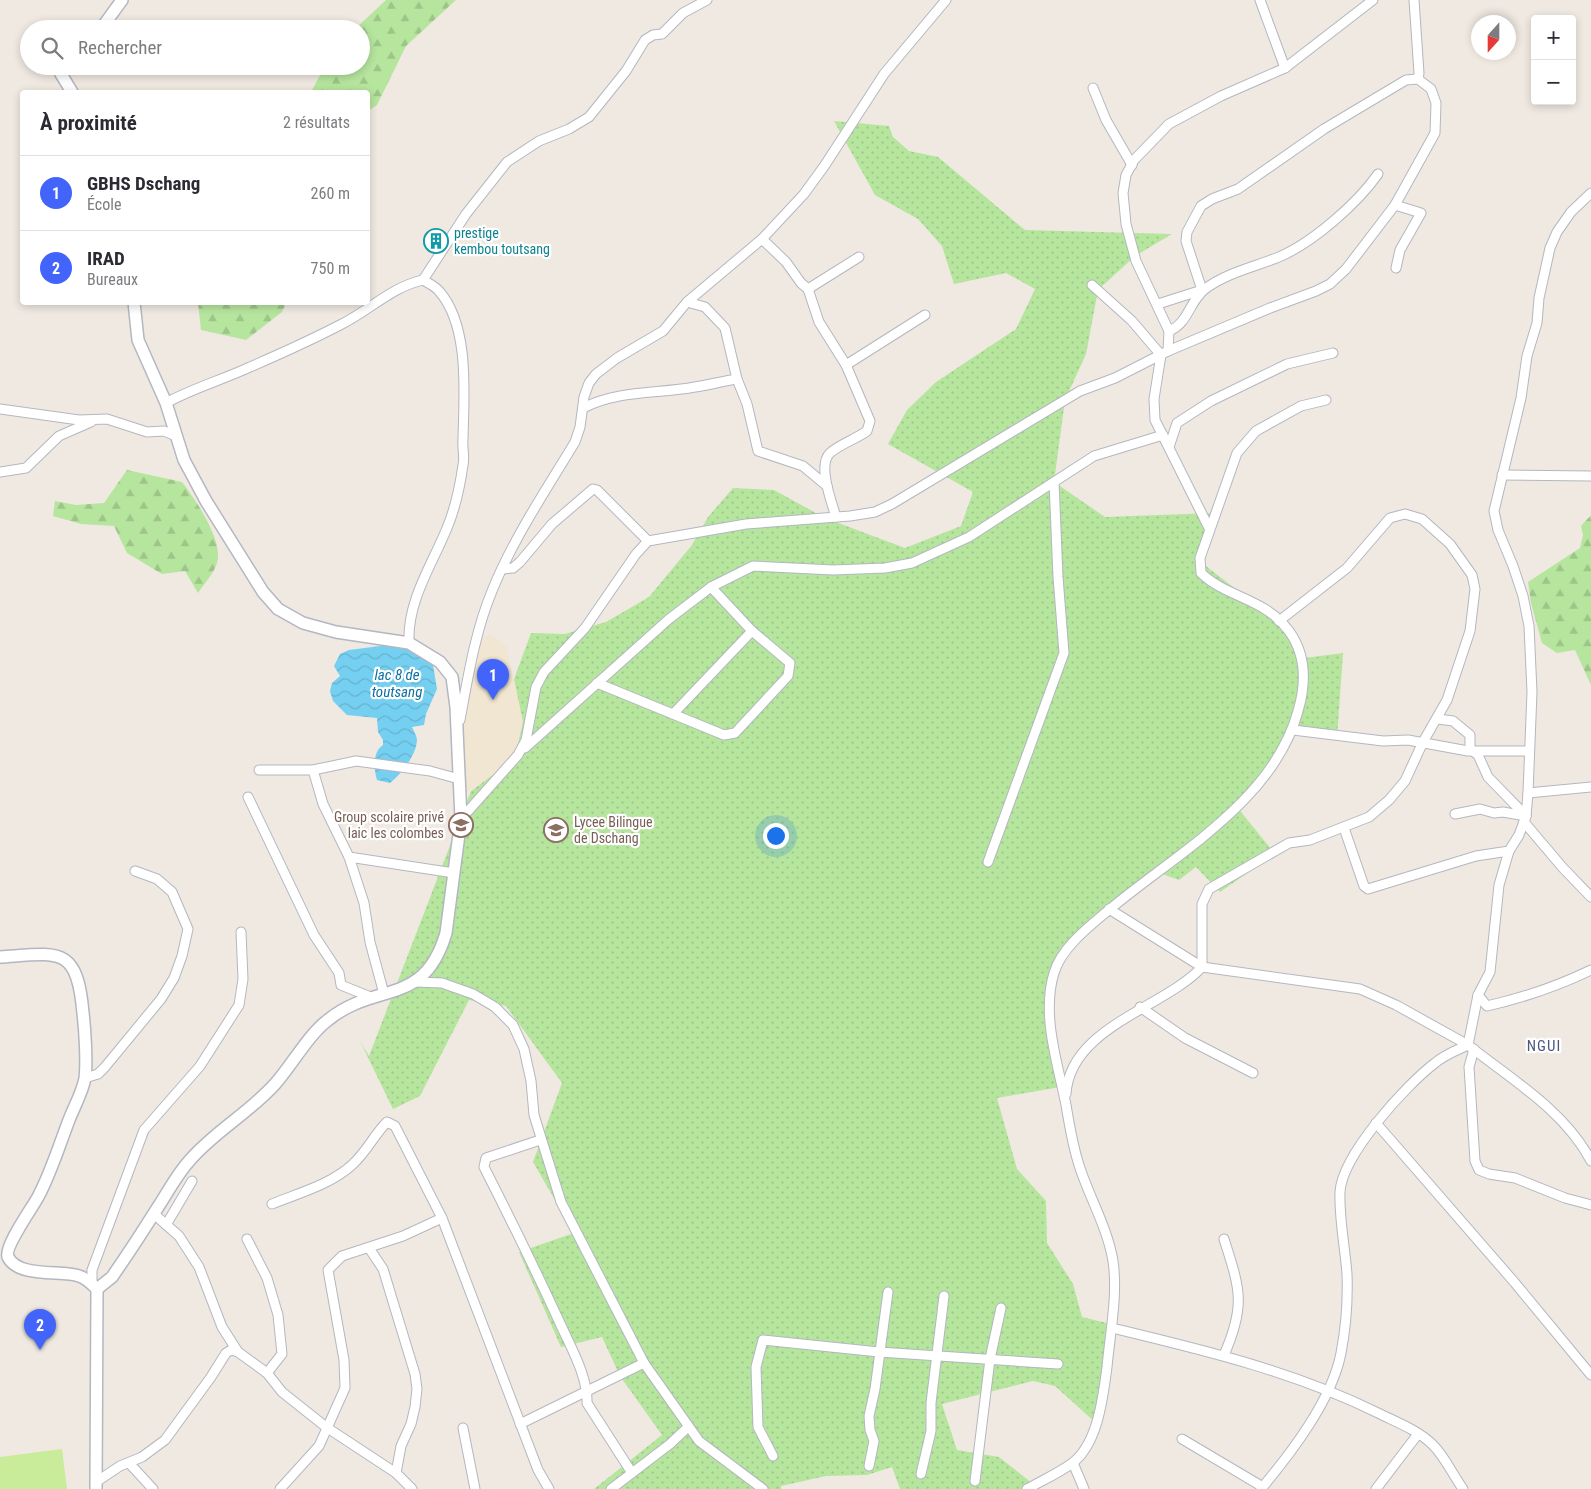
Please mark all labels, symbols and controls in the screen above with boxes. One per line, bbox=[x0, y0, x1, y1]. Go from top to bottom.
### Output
north arrow bbox=[1471, 15, 1516, 60]
map controls bbox=[1531, 15, 1576, 105]
button: + bbox=[1531, 15, 1576, 60]
search box bbox=[20, 20, 370, 75]
icon: search bbox=[38, 34, 66, 62]
text: Rechercher bbox=[78, 36, 162, 59]
button: − bbox=[1531, 60, 1576, 105]
text: À proximité bbox=[40, 111, 137, 135]
text: 2 résultats bbox=[283, 113, 350, 132]
text: GBHS Dschang bbox=[87, 172, 200, 195]
text: 1 bbox=[52, 184, 60, 203]
text: 260 m bbox=[311, 184, 350, 203]
text: École bbox=[87, 195, 121, 214]
place label: prestige kembou toutsang bbox=[454, 225, 550, 257]
building icon: prestige kembou toutsang bbox=[423, 228, 449, 254]
text: IRAD bbox=[87, 247, 125, 270]
text: 2 bbox=[52, 259, 60, 278]
text: 750 m bbox=[311, 259, 350, 278]
text: Bureaux bbox=[87, 270, 138, 289]
pin: 1 bbox=[477, 659, 509, 700]
water label: lac 8 de toutsang bbox=[372, 666, 422, 701]
place label: Group scolaire privé laic les colombes bbox=[334, 809, 444, 841]
school or university icon: Group scolaire privé laic les colombes bbox=[448, 812, 474, 838]
place label: Lycee Bilingue de Dschang bbox=[574, 814, 653, 846]
school or university icon: Lycee Bilingue de Dschang bbox=[543, 817, 569, 843]
your location bbox=[763, 823, 789, 849]
district label: NGUI bbox=[1527, 1037, 1561, 1055]
pin: 2 bbox=[24, 1309, 56, 1350]

